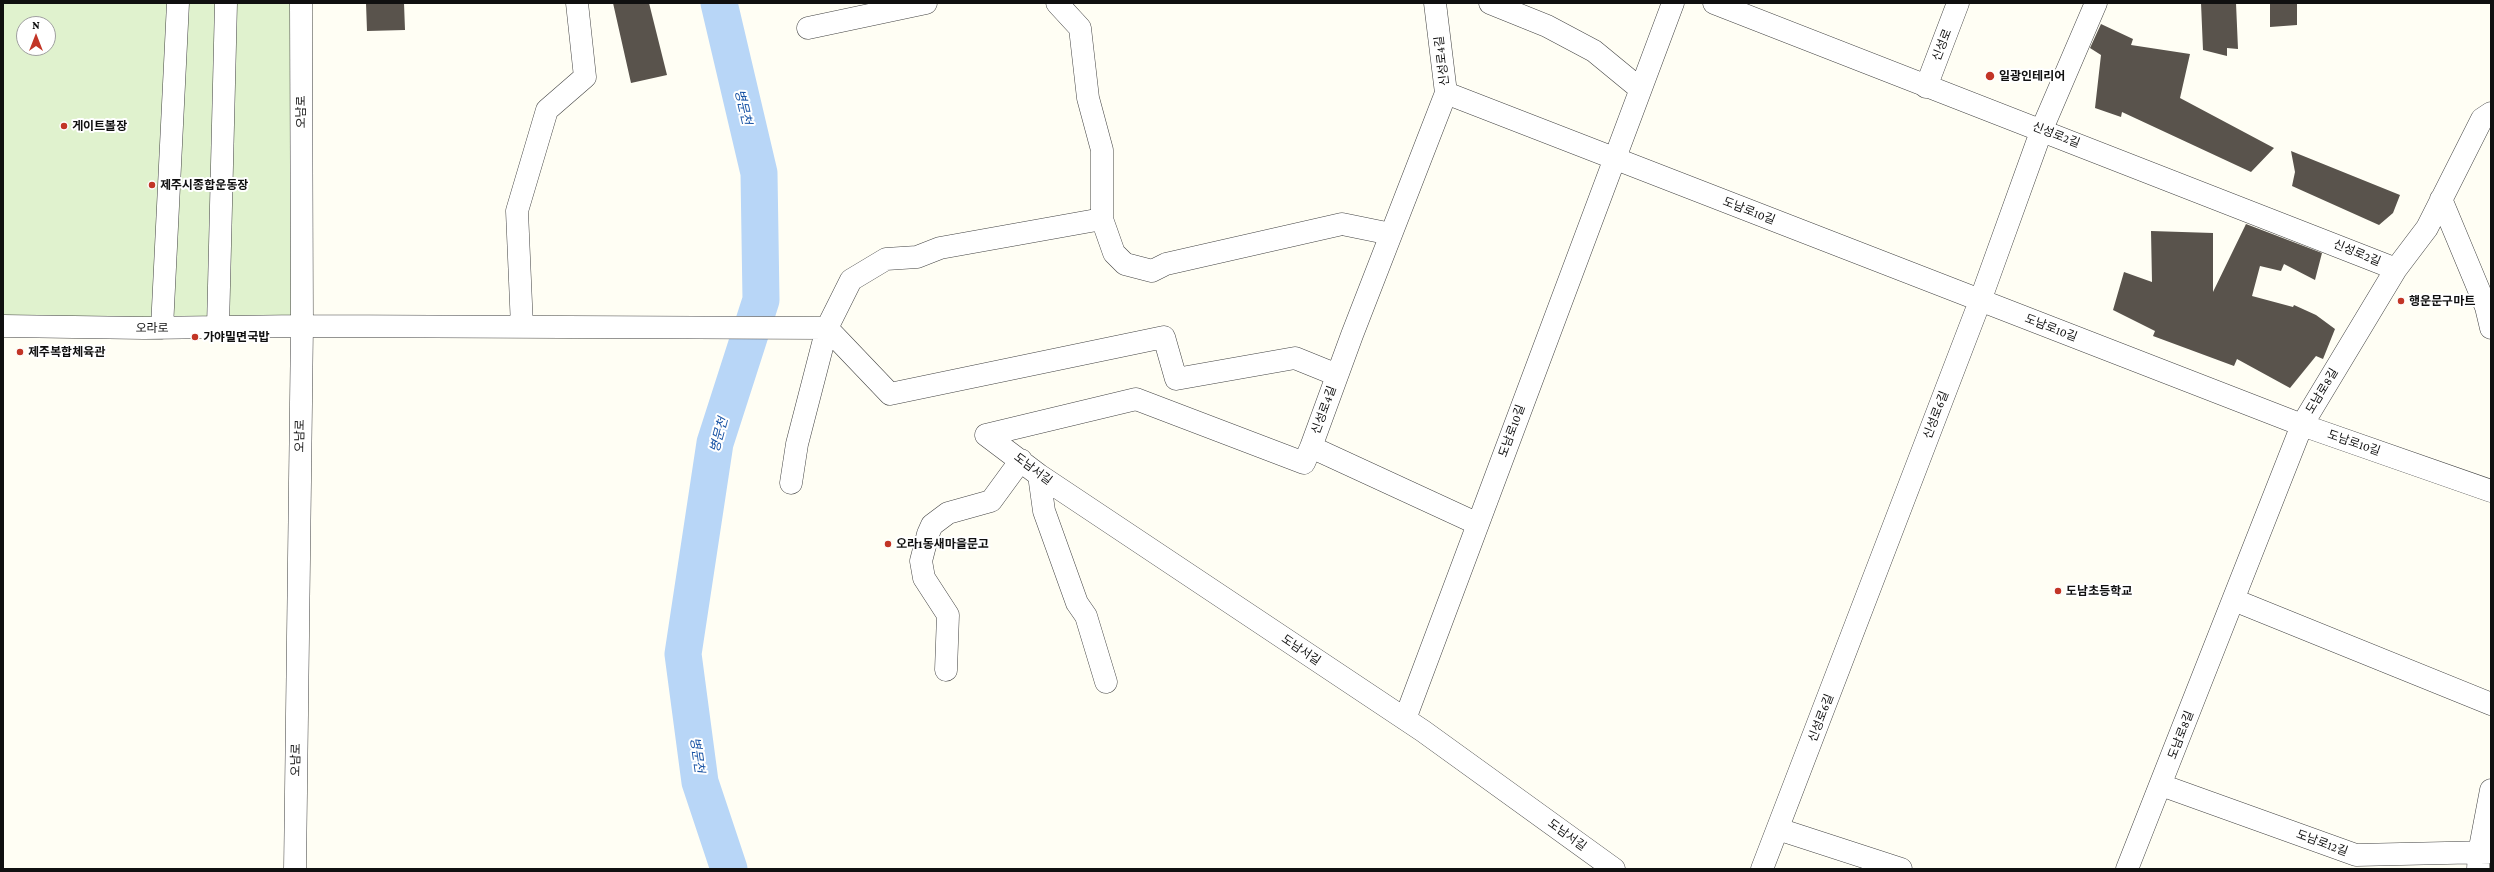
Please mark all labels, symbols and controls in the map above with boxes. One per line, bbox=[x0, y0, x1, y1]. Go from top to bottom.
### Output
north arrow bbox=[16, 16, 56, 56]
text: N bbox=[32, 19, 40, 31]
street label: 신성로 bbox=[1929, 27, 1955, 63]
street label: 신성로4길 bbox=[1432, 35, 1452, 87]
place label: 일광인테리어 bbox=[1999, 69, 2065, 83]
marker: 일광인테리어 bbox=[1984, 70, 1996, 82]
water label: 병문천 bbox=[731, 88, 755, 126]
street label: 오남로 bbox=[294, 95, 308, 129]
place label: 게이트볼장 bbox=[72, 119, 127, 133]
street label: 신성로2길 bbox=[2030, 119, 2082, 151]
marker: 게이트볼장 bbox=[59, 121, 69, 131]
place label: 제주시종합운동장 bbox=[160, 178, 248, 192]
marker: 제주시종합운동장 bbox=[147, 180, 157, 190]
street label: 도남로10길 bbox=[1721, 194, 1777, 228]
street label: 신성로2길 bbox=[2331, 237, 2383, 269]
place label: 행운문구마트 bbox=[2409, 294, 2475, 308]
marker: 행운문구마트 bbox=[2396, 296, 2406, 306]
street label: 도남로10길 bbox=[2023, 311, 2079, 345]
street label: 오라로 bbox=[135, 321, 169, 335]
place label: 가야밀면국밥 bbox=[203, 330, 269, 344]
marker: 가야밀면국밥 bbox=[190, 332, 200, 342]
place label: 제주복합체육관 bbox=[28, 345, 105, 359]
marker: 제주복합체육관 bbox=[15, 347, 25, 357]
street label: 도남로8길 bbox=[2303, 366, 2341, 416]
street label: 신성로4길 bbox=[1309, 384, 1339, 436]
street label: 신성로6길 bbox=[1920, 389, 1952, 441]
street label: 도남로10길 bbox=[1496, 403, 1528, 459]
water label: 병문천 bbox=[707, 416, 731, 454]
street label: 오남로 bbox=[293, 419, 307, 453]
street label: 도남로10길 bbox=[2326, 427, 2382, 459]
street label: 도남서길 bbox=[1011, 450, 1055, 488]
place label: 오라1동새마을문고 bbox=[896, 537, 989, 551]
marker: 오라1동새마을문고 bbox=[883, 539, 893, 549]
place label: 도남초등학교 bbox=[2066, 584, 2132, 598]
marker: 도남초등학교 bbox=[2053, 586, 2063, 596]
street label: 도남서길 bbox=[1279, 632, 1323, 668]
street label: 신성로6길 bbox=[1805, 692, 1837, 744]
street label: 도남로8길 bbox=[2165, 709, 2197, 761]
water label: 병문천 bbox=[687, 736, 707, 774]
street label: 오남로 bbox=[289, 743, 303, 777]
street label: 도남서길 bbox=[1545, 816, 1589, 854]
street label: 도남로12길 bbox=[2294, 827, 2350, 859]

